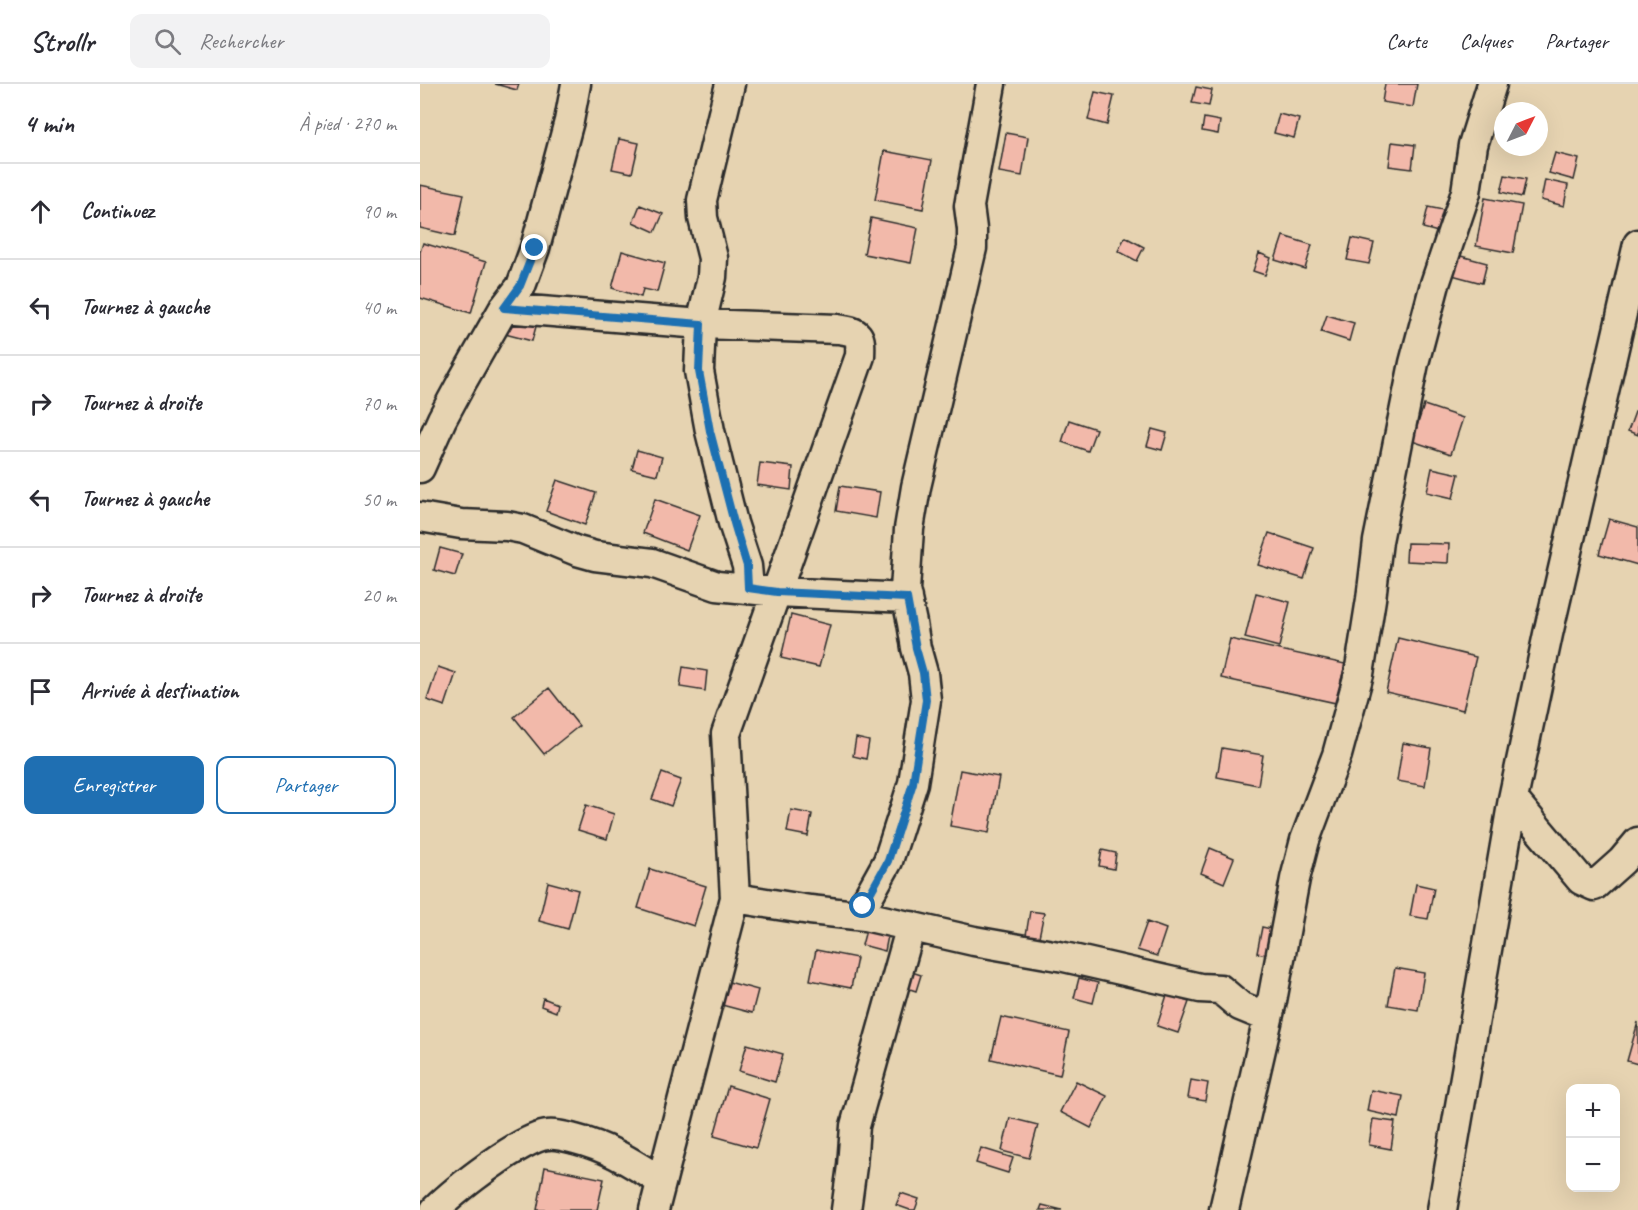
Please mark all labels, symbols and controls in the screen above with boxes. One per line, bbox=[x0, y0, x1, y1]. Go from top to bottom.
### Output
search box bbox=[130, 14, 550, 68]
text: Strollr bbox=[30, 24, 94, 59]
icon: search bbox=[151, 25, 184, 58]
text: Rechercher bbox=[199, 27, 283, 55]
text: Carte bbox=[1386, 28, 1427, 54]
text: Calques bbox=[1460, 28, 1512, 54]
text: Partager bbox=[1545, 28, 1608, 54]
north arrow bbox=[1494, 102, 1548, 156]
text: 4 min bbox=[24, 107, 74, 140]
text: À pied · 270 m bbox=[299, 111, 396, 136]
icon: ahead bbox=[24, 195, 57, 228]
text: Continuez bbox=[81, 197, 154, 225]
text: 90 m bbox=[362, 199, 396, 224]
route end bbox=[521, 234, 547, 260]
icon: left bbox=[24, 291, 57, 324]
text: Tournez à gauche bbox=[81, 293, 209, 321]
text: 40 m bbox=[362, 295, 396, 320]
icon: right bbox=[24, 387, 57, 420]
text: Tournez à droite bbox=[81, 389, 201, 417]
text: 70 m bbox=[362, 391, 396, 416]
icon: left bbox=[24, 483, 57, 516]
text: Tournez à gauche bbox=[81, 485, 209, 513]
text: 50 m bbox=[362, 487, 396, 512]
icon: right bbox=[24, 579, 57, 612]
text: Tournez à droite bbox=[81, 581, 201, 609]
text: 20 m bbox=[362, 583, 396, 608]
icon: arrive bbox=[24, 675, 57, 708]
text: Arrivée à destination bbox=[81, 677, 239, 705]
button: Enregistrer bbox=[24, 756, 204, 814]
button: Partager bbox=[216, 756, 396, 814]
route start bbox=[849, 892, 875, 918]
map controls bbox=[1566, 1084, 1620, 1192]
button: + bbox=[1566, 1084, 1620, 1138]
button: − bbox=[1566, 1138, 1620, 1192]

